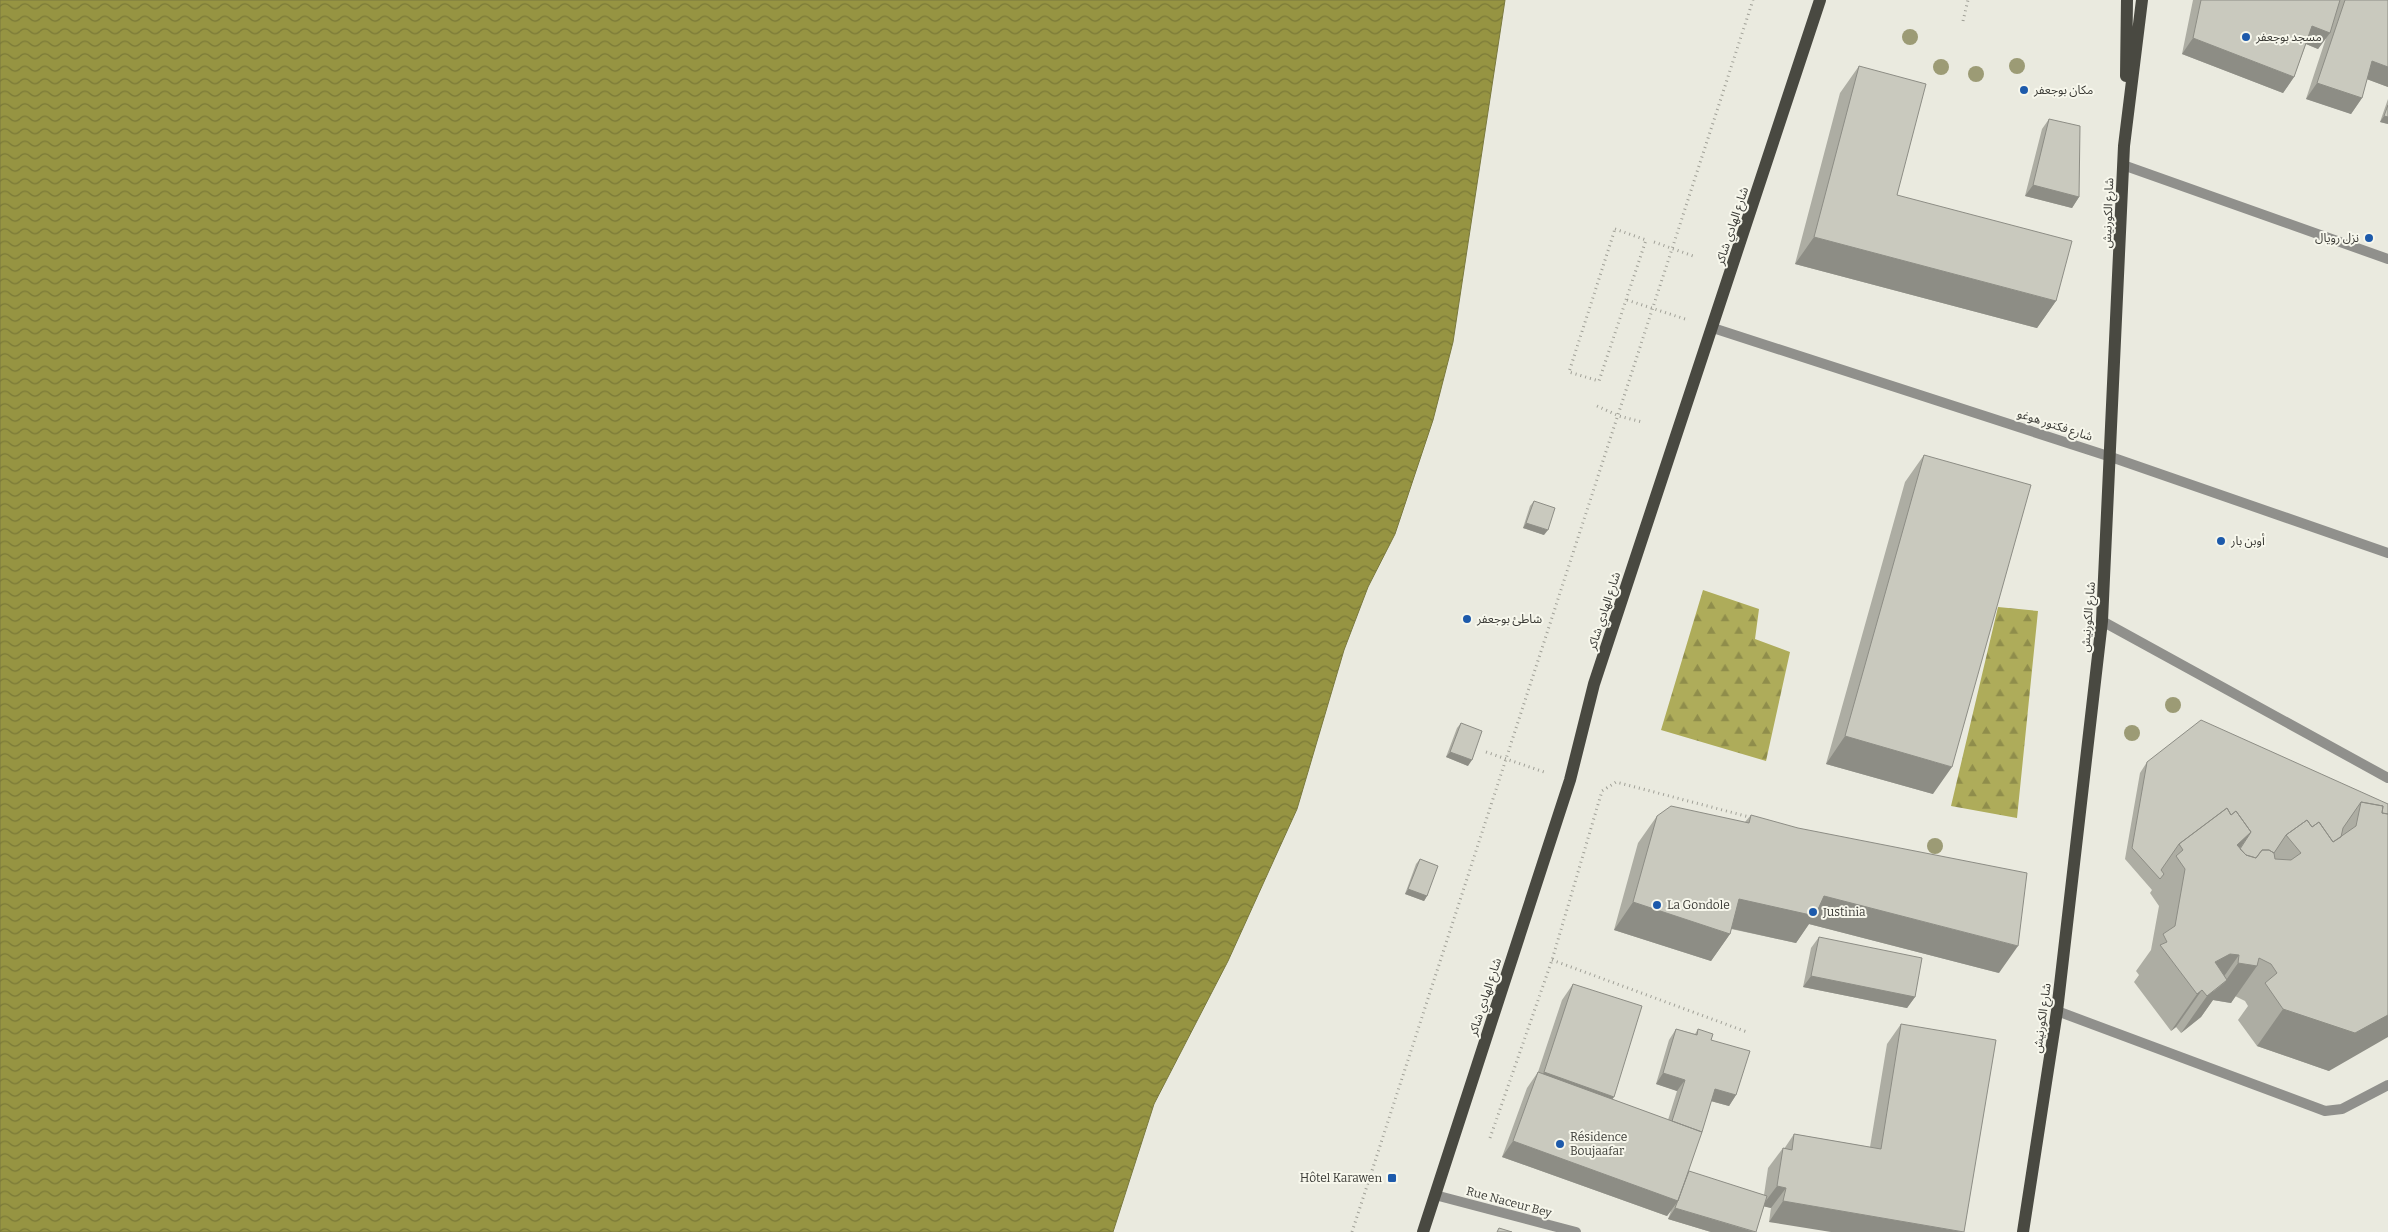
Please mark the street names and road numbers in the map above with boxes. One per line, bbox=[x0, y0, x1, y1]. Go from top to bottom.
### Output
street label: شارع الكورنيش bbox=[2100, 178, 2118, 249]
street label: شارع الهادي شاكر bbox=[1712, 185, 1754, 269]
street label: شارع فكتور هوغو bbox=[2015, 406, 2094, 446]
street label: شارع الهادي شاكر bbox=[1584, 570, 1626, 654]
street label: شارع الكورنيش bbox=[2078, 581, 2100, 653]
street label: شارع الهادي شاكر bbox=[1465, 956, 1507, 1040]
street label: شارع الكورنيش bbox=[2030, 982, 2056, 1054]
street label: Rue Naceur Bey bbox=[1465, 1184, 1554, 1220]

